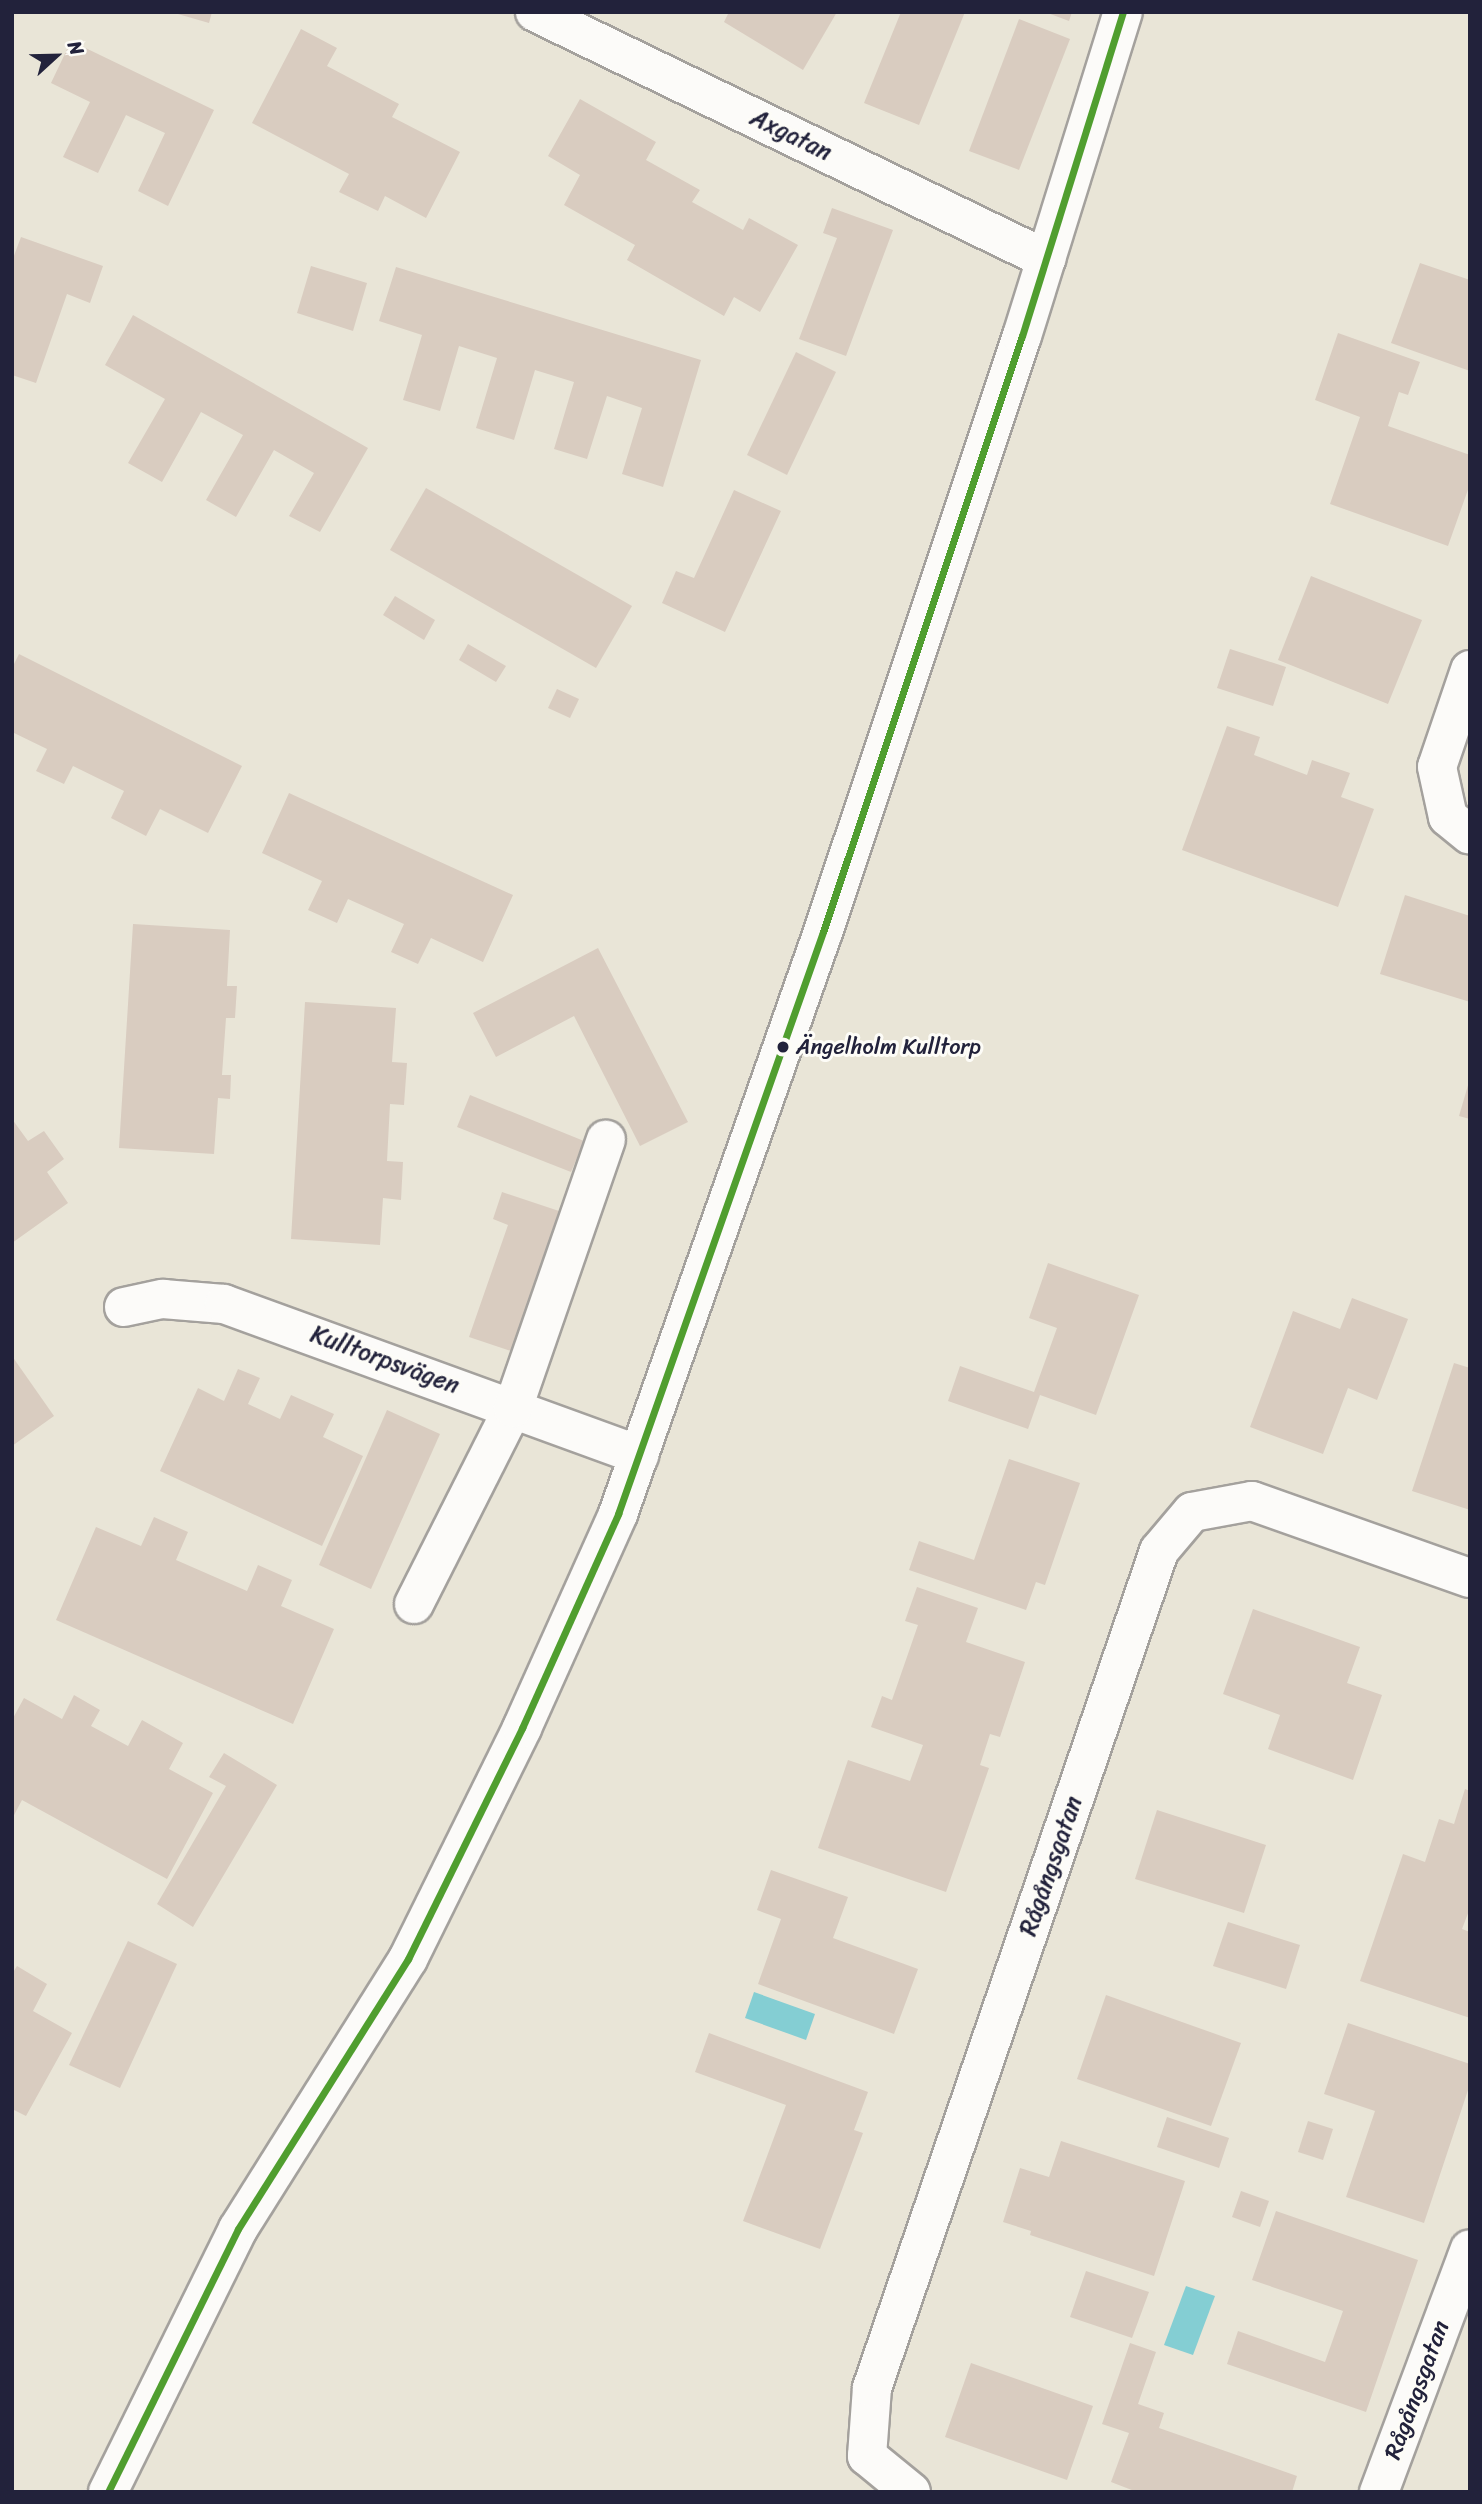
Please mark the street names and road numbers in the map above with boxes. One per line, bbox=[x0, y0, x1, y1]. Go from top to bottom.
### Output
street label: Axgatan bbox=[746, 103, 836, 167]
street label: Kulltorpsvägen bbox=[307, 1320, 463, 1400]
street label: Rågångsgatan bbox=[1014, 1792, 1088, 1940]
street label: Rågångsgatan bbox=[1379, 2317, 1455, 2463]

